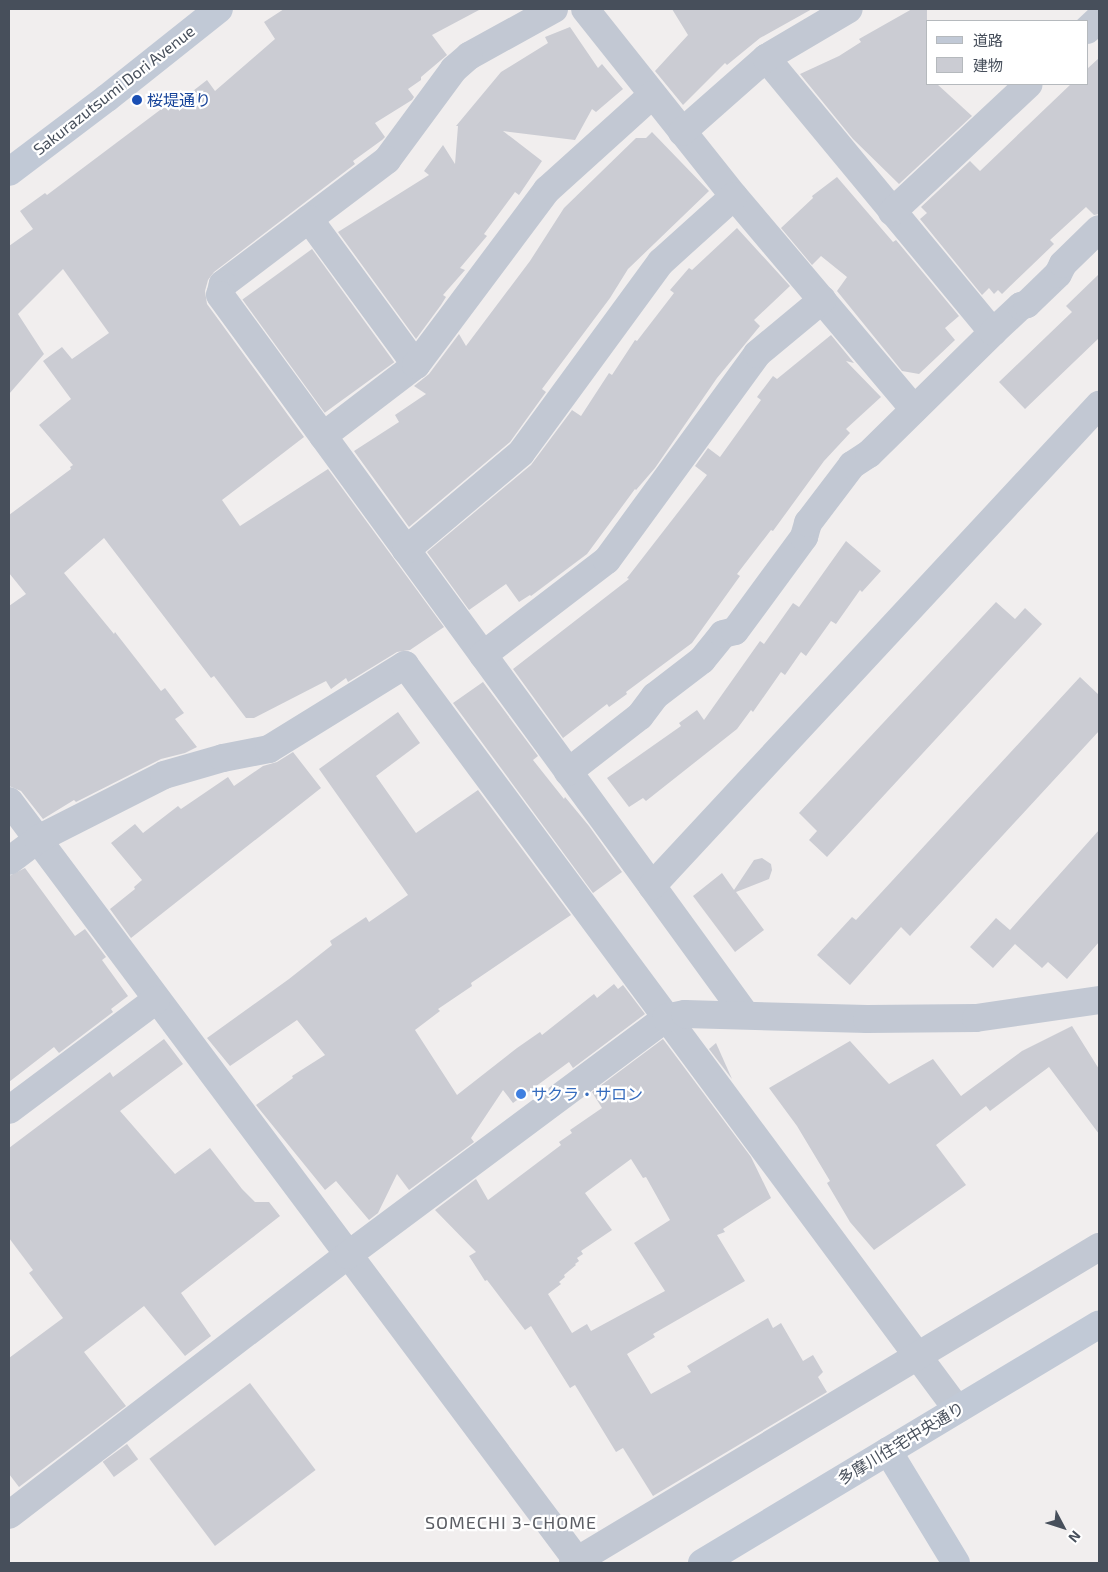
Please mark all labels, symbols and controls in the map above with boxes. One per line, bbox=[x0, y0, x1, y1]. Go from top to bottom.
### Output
legend bbox=[926, 20, 1088, 85]
street label: Sakurazutsumi Dori Avenue bbox=[29, 21, 199, 159]
text: 道路 bbox=[973, 31, 1003, 49]
text: 建物 bbox=[973, 56, 1003, 74]
place label: 桜堤通り bbox=[147, 90, 211, 110]
marker: 桜堤通り bbox=[131, 94, 143, 106]
place label: サクラ・サロン bbox=[531, 1084, 643, 1104]
marker: サクラ・サロン bbox=[515, 1088, 527, 1100]
street label: 多摩川住宅中央通り bbox=[834, 1398, 968, 1488]
north arrow bbox=[1038, 1502, 1088, 1552]
district label: SOMECHI 3-CHOME bbox=[423, 1511, 599, 1533]
text: N bbox=[1065, 1528, 1085, 1546]

